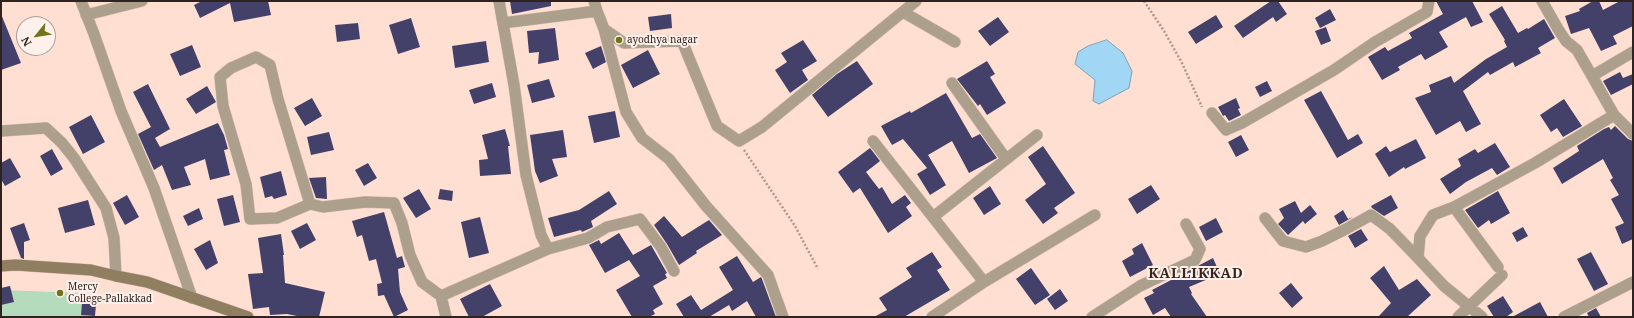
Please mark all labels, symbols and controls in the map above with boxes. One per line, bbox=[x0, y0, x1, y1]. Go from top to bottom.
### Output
north arrow bbox=[16, 16, 56, 56]
text: N bbox=[17, 34, 35, 49]
place label: ayodhya nagar bbox=[627, 34, 698, 46]
marker: ayodhya nagar bbox=[614, 35, 624, 45]
district label: KALLIKKAD bbox=[1148, 266, 1244, 282]
place label: Mercy College-Pallakkad bbox=[68, 281, 152, 304]
marker: Mercy College-Pallakkad bbox=[55, 288, 65, 298]

